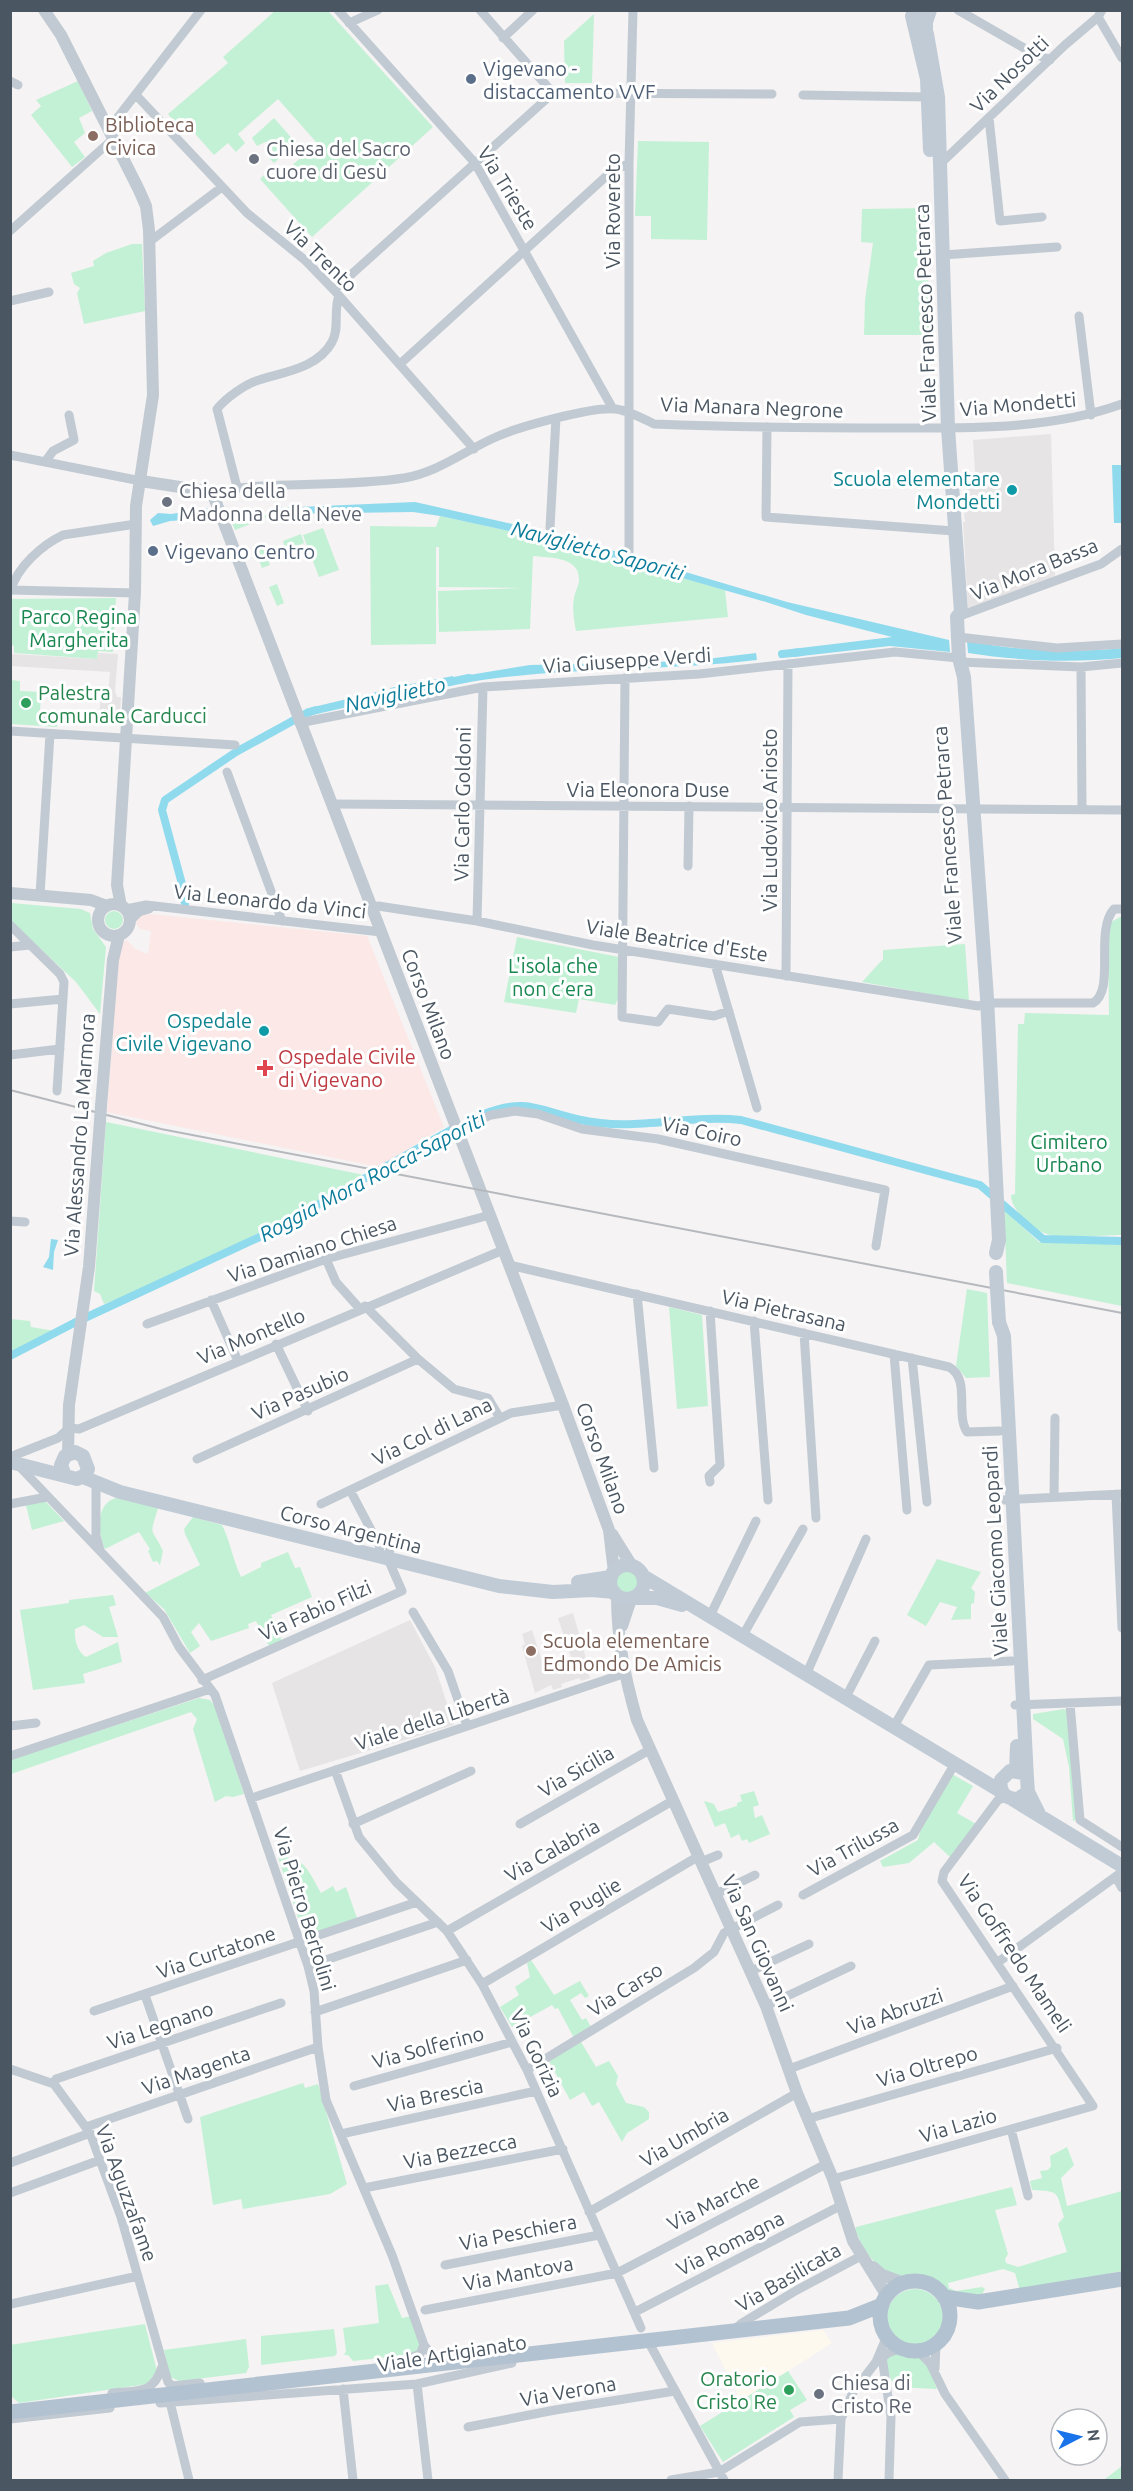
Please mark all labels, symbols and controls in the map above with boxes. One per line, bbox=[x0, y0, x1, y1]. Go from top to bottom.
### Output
street label: Via Nosotti bbox=[965, 31, 1053, 117]
place label: Vigevano - distaccamento VVF bbox=[483, 57, 655, 103]
marker: Vigevano - distaccamento VVF bbox=[464, 72, 478, 86]
place label: Biblioteca Civica bbox=[105, 113, 194, 159]
marker: Biblioteca Civica bbox=[86, 129, 100, 143]
place label: Chiesa del Sacro cuore di Gesù bbox=[266, 137, 411, 183]
street label: Via Trieste bbox=[473, 142, 543, 234]
marker: Chiesa del Sacro cuore di Gesù bbox=[247, 152, 261, 166]
street label: Via Rovereto bbox=[601, 153, 624, 269]
street label: Viale Francesco Petrarca bbox=[910, 203, 940, 423]
street label: Via Trento bbox=[280, 215, 362, 297]
street label: Via Mondetti bbox=[959, 387, 1077, 421]
street label: Via Manara Negrone bbox=[660, 392, 844, 422]
place label: Scuola elementare Mondetti bbox=[833, 467, 1000, 513]
place label: Chiesa della Madonna della Neve bbox=[179, 479, 362, 525]
marker: Scuola elementare Mondetti bbox=[1005, 483, 1019, 497]
marker: Chiesa della Madonna della Neve bbox=[160, 495, 174, 509]
water label: Naviglietto Saporiti bbox=[509, 515, 688, 585]
street label: Via Mora Bassa bbox=[967, 533, 1101, 605]
place label: Vigevano Centro bbox=[165, 540, 315, 563]
marker: Vigevano Centro bbox=[146, 544, 160, 558]
park label: Parco Regina Margherita bbox=[21, 605, 137, 651]
street label: Via Giuseppe Verdi bbox=[542, 643, 712, 677]
water label: Naviglietto bbox=[343, 672, 447, 716]
place label: Palestra comunale Carducci bbox=[38, 681, 207, 727]
marker: Palestra comunale Carducci bbox=[19, 696, 33, 710]
street label: Viale Francesco Petrarca bbox=[928, 725, 966, 945]
street label: Via Carlo Goldoni bbox=[449, 727, 475, 881]
street label: Via Ludovico Ariosto bbox=[758, 728, 781, 912]
street label: Via Eleonora Duse bbox=[566, 778, 730, 801]
street label: Via Leonardo da Vinci bbox=[173, 879, 367, 923]
street label: Viale Beatrice d'Este bbox=[584, 914, 770, 966]
street label: Corso Milano bbox=[397, 945, 461, 1063]
park label: L'isola che non c’era bbox=[508, 954, 598, 1000]
place label: Ospedale Civile Vigevano bbox=[116, 1009, 252, 1055]
street label: Via Alessandro La Marmora bbox=[59, 1012, 99, 1258]
marker: Ospedale Civile Vigevano bbox=[257, 1024, 271, 1038]
place label: Ospedale Civile di Vigevano bbox=[278, 1045, 416, 1091]
marker: Ospedale Civile di Vigevano bbox=[256, 1059, 274, 1077]
water label: Roggia Mora Rocca-Saporiti bbox=[255, 1106, 490, 1246]
street label: Via Coiro bbox=[660, 1111, 744, 1151]
park label: Cimitero Urbano bbox=[1030, 1130, 1108, 1176]
street label: Via Damiano Chiesa bbox=[225, 1211, 399, 1287]
street label: Via Pietrasana bbox=[719, 1284, 849, 1336]
street label: Via Montello bbox=[194, 1303, 308, 1369]
street label: Via Pasubio bbox=[248, 1361, 352, 1425]
street label: Via Col di Lana bbox=[368, 1392, 496, 1470]
street label: Corso Milano bbox=[572, 1399, 634, 1517]
street label: Viale Giacomo Leopardi bbox=[978, 1445, 1012, 1657]
street label: Corso Argentina bbox=[278, 1500, 424, 1558]
street label: Via Fabio Filzi bbox=[255, 1575, 375, 1645]
place label: Scuola elementare Edmondo De Amicis bbox=[543, 1629, 722, 1675]
marker: Scuola elementare Edmondo De Amicis bbox=[524, 1644, 538, 1658]
street label: Viale della Libertà bbox=[352, 1683, 512, 1755]
street label: Via Sicilia bbox=[534, 1740, 618, 1802]
street label: Via Trilussa bbox=[804, 1813, 902, 1881]
street label: Via Calabria bbox=[501, 1814, 603, 1886]
street label: Via Pietro Bertolini bbox=[269, 1824, 341, 1994]
street label: Via Goffredo Mameli bbox=[953, 1870, 1077, 2036]
street label: Via San Giovanni bbox=[718, 1871, 798, 2015]
street label: Via Puglie bbox=[537, 1872, 625, 1938]
street label: Via Curtatone bbox=[154, 1921, 278, 1983]
street label: Via Carso bbox=[583, 1957, 667, 2021]
street label: Via Abruzzi bbox=[844, 1983, 946, 2039]
street label: Via Legnano bbox=[104, 1996, 216, 2054]
street label: Via Gorizia bbox=[506, 2005, 568, 2101]
street label: Via Solferino bbox=[370, 2021, 486, 2073]
street label: Via Magenta bbox=[139, 2041, 253, 2099]
street label: Via Oltrepo bbox=[874, 2041, 980, 2091]
street label: Via Brescia bbox=[385, 2074, 485, 2116]
street label: Via Umbria bbox=[636, 2102, 732, 2172]
street label: Via Lazio bbox=[917, 2103, 999, 2147]
street label: Via Aguzzafame bbox=[92, 2122, 162, 2264]
street label: Via Bezzecca bbox=[401, 2129, 519, 2173]
street label: Via Marche bbox=[663, 2169, 763, 2235]
street label: Via Romagna bbox=[672, 2206, 788, 2280]
street label: Via Peschiera bbox=[457, 2209, 579, 2255]
street label: Via Basilicata bbox=[731, 2238, 845, 2316]
street label: Via Mantova bbox=[461, 2251, 575, 2295]
street label: Viale Artigianato bbox=[376, 2330, 528, 2376]
place label: Oratorio Cristo Re bbox=[696, 2367, 777, 2413]
street label: Via Verona bbox=[518, 2371, 618, 2411]
place label: Chiesa di Cristo Re bbox=[831, 2371, 912, 2417]
marker: Oratorio Cristo Re bbox=[782, 2383, 796, 2397]
marker: Chiesa di Cristo Re bbox=[812, 2387, 826, 2401]
north arrow bbox=[1049, 2407, 1109, 2467]
text: N bbox=[1084, 2428, 1104, 2442]

